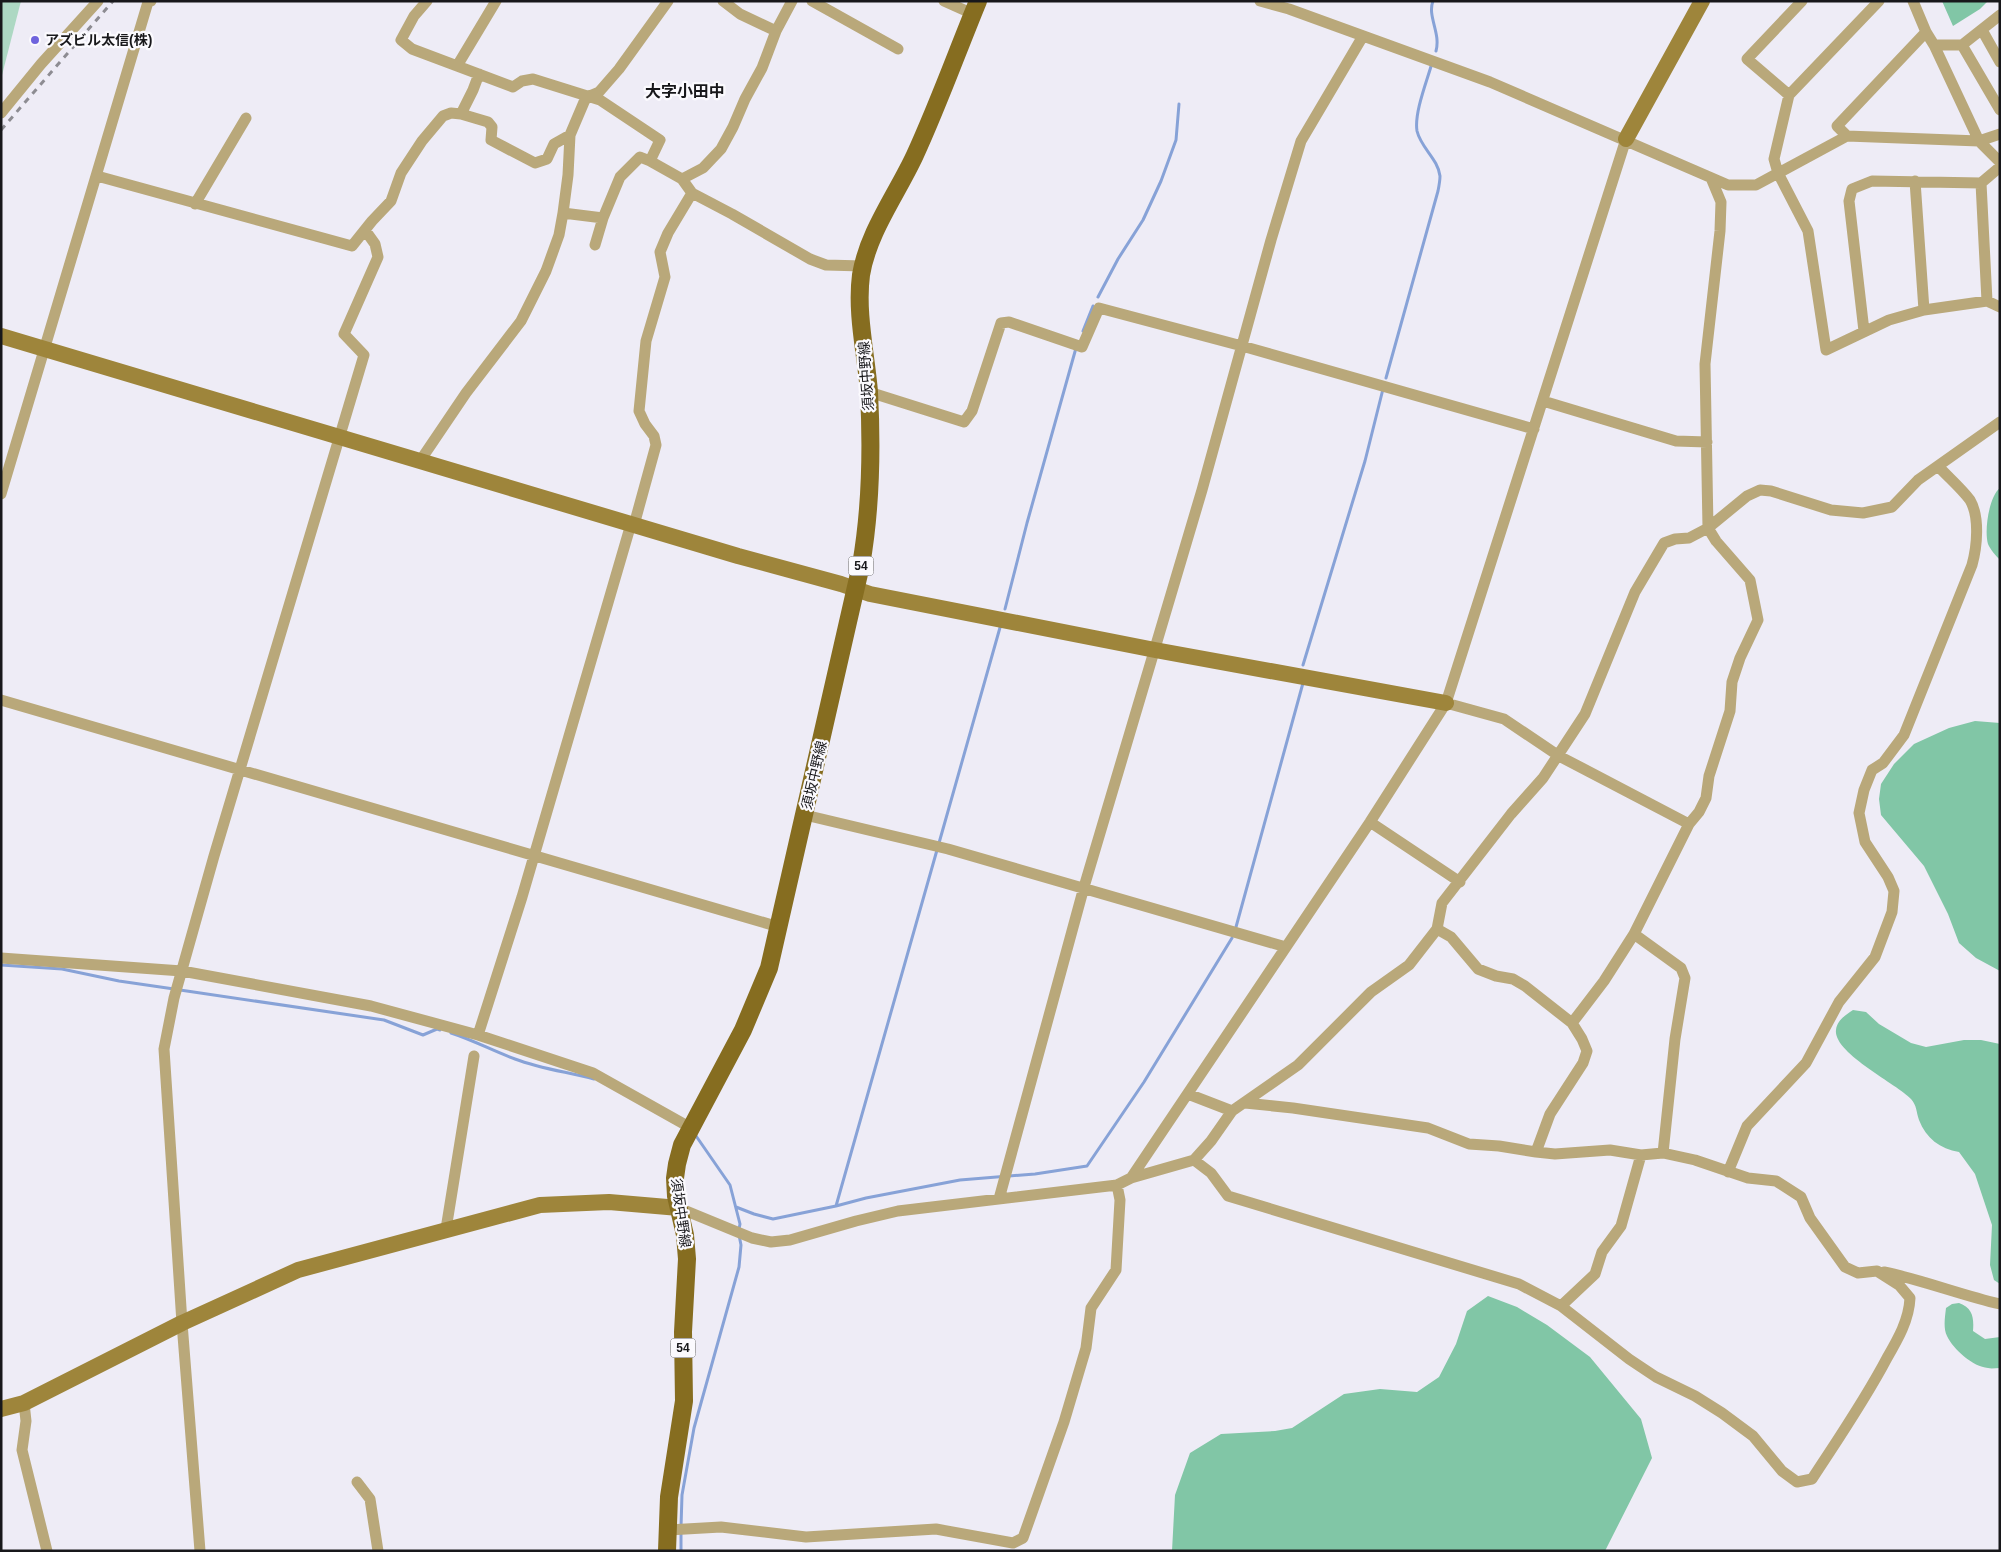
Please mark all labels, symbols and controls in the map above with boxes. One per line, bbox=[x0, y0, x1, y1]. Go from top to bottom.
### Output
place label: アズビル太信(株) bbox=[45, 32, 152, 48]
marker: アズビル太信(株) bbox=[29, 34, 41, 46]
district label: 大字小田中 bbox=[645, 83, 725, 100]
street label: 須坂中野線 bbox=[856, 341, 876, 411]
road number: 54 bbox=[848, 556, 874, 576]
street label: 須坂中野線 bbox=[798, 739, 830, 811]
street label: 須坂中野線 bbox=[668, 1177, 694, 1249]
road number: 54 bbox=[670, 1339, 696, 1358]

